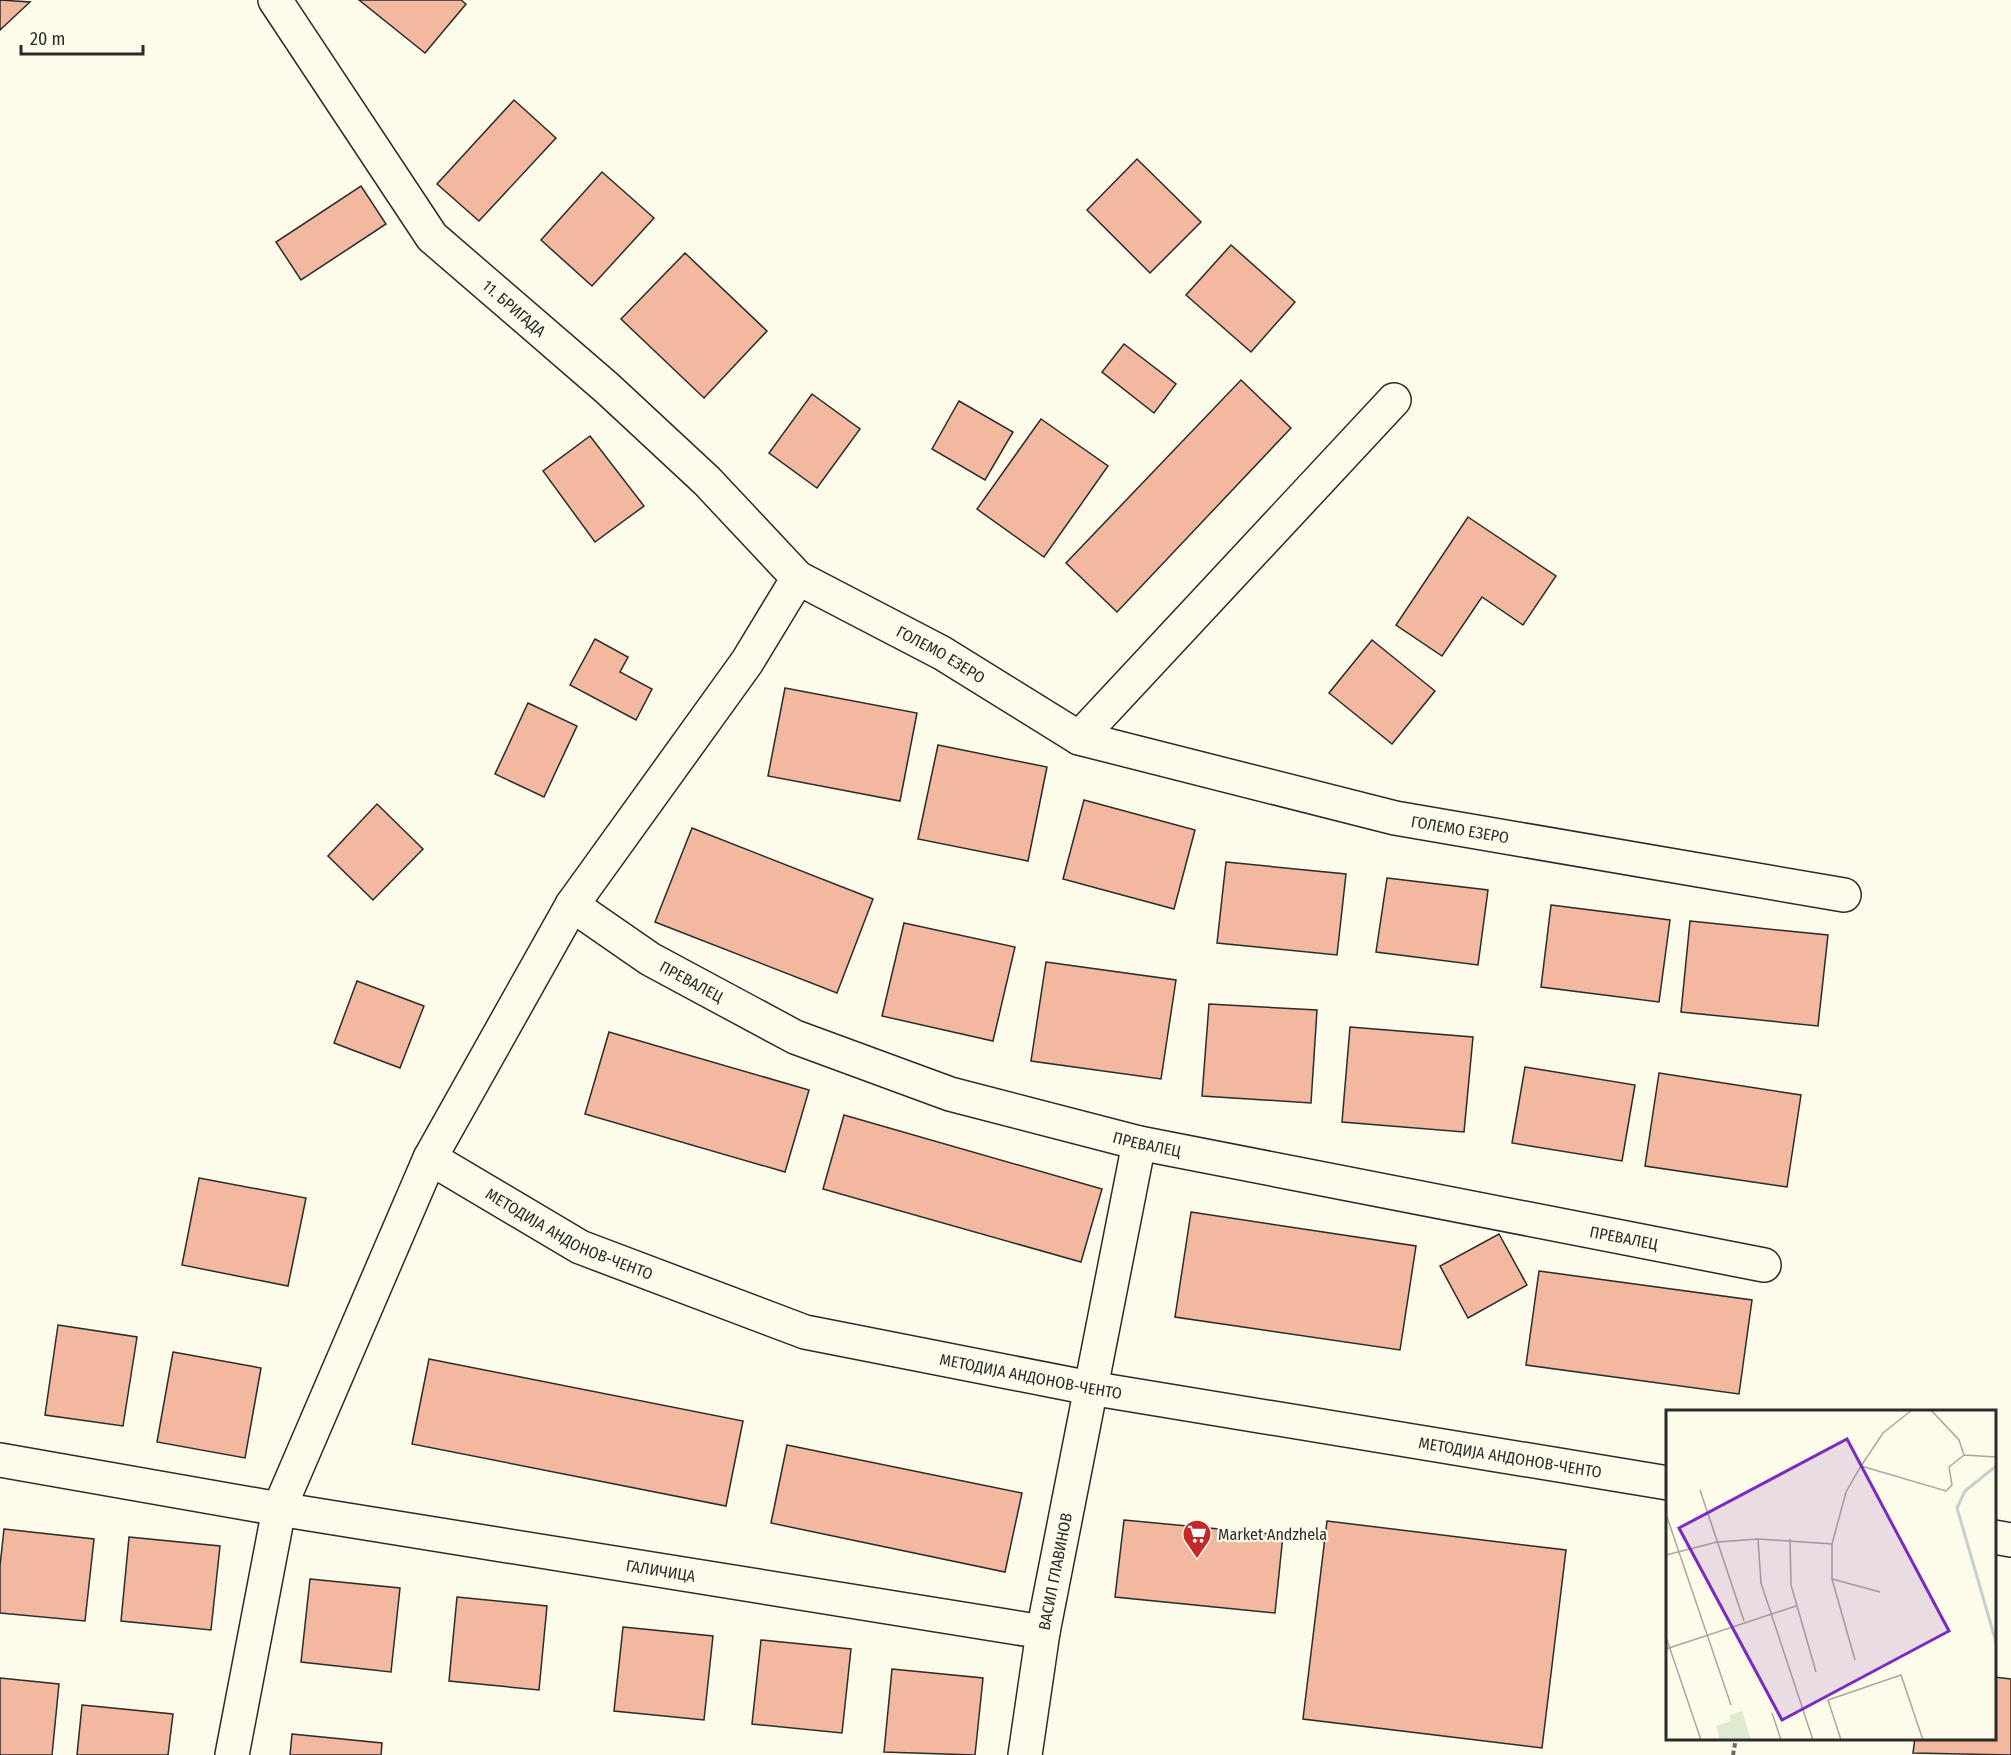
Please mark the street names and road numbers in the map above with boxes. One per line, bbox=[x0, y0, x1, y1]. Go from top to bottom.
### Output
street label: 11. БРИГАДА bbox=[478, 276, 550, 341]
street label: ГОЛЕМО ЕЗЕРО bbox=[893, 622, 989, 687]
street label: ГОЛЕМО ЕЗЕРО bbox=[1410, 812, 1510, 847]
street label: ПРЕВАЛЕЦ bbox=[656, 957, 727, 1007]
street label: ПРЕВАЛЕЦ bbox=[1111, 1128, 1183, 1161]
street label: МЕТОДИЈА АНДОНОВ-ЧЕНТО bbox=[482, 1184, 656, 1284]
street label: ПРЕВАЛЕЦ bbox=[1588, 1222, 1660, 1254]
street label: МЕТОДИЈА АНДОНОВ-ЧЕНТО bbox=[938, 1350, 1123, 1403]
street label: МЕТОДИЈА АНДОНОВ-ЧЕНТО bbox=[1417, 1433, 1603, 1482]
street label: ВАСИЛ ГЛАВИНОВ bbox=[1035, 1511, 1076, 1632]
street label: ГАЛИЧИЦА bbox=[625, 1556, 697, 1586]

